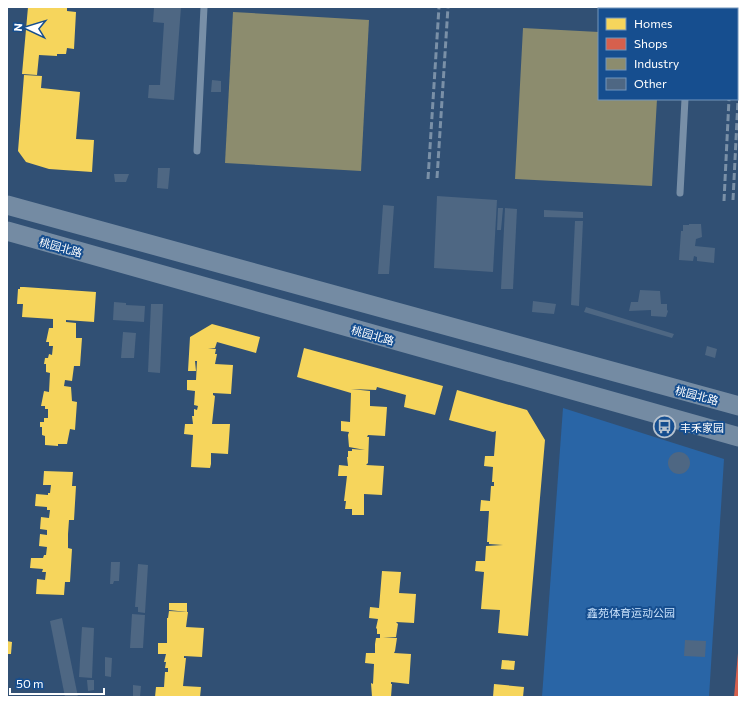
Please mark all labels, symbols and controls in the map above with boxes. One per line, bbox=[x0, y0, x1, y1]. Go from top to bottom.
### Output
north arrow bbox=[8, 8, 48, 48]
legend bbox=[598, 8, 738, 100]
text: Homes bbox=[634, 16, 672, 30]
text: N bbox=[11, 23, 24, 32]
text: Shops bbox=[634, 36, 668, 50]
text: Industry bbox=[634, 56, 679, 70]
text: Other bbox=[634, 76, 667, 90]
street label: 桃园北路 bbox=[38, 235, 84, 259]
street label: 桃园北路 bbox=[350, 323, 396, 347]
street label: 桃园北路 bbox=[674, 383, 720, 407]
bus stop icon: 丰禾家园 bbox=[652, 414, 678, 440]
place label: 丰禾家园 bbox=[680, 421, 724, 434]
park label: 鑫苑体育运动公园 bbox=[587, 606, 675, 619]
scale bar bbox=[10, 670, 104, 696]
text: 50 m bbox=[16, 676, 44, 690]

